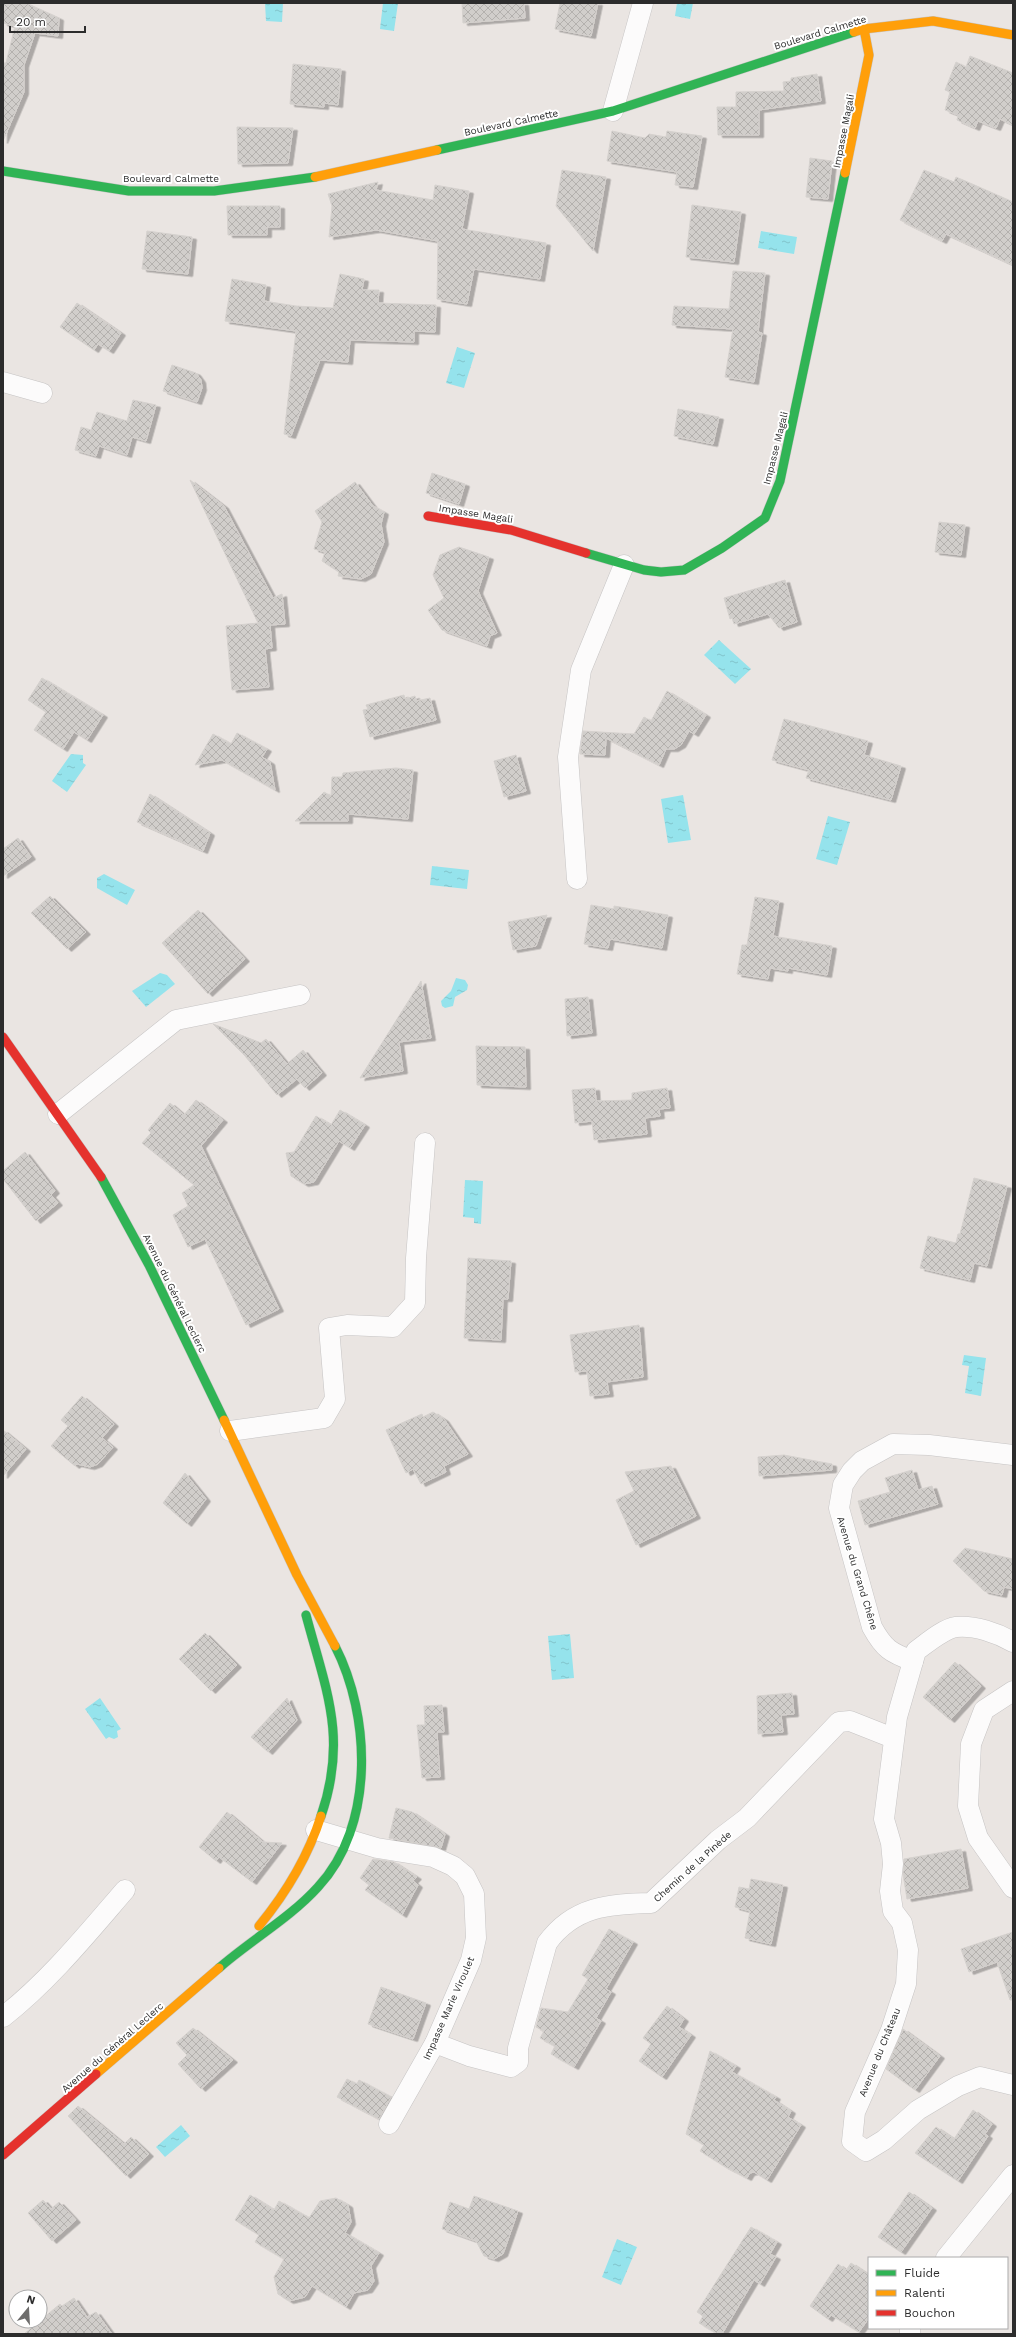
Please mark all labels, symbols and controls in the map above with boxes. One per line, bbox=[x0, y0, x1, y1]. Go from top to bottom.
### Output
scale bar bbox=[10, 8, 85, 34]
street label: Boulevard Calmette bbox=[773, 13, 868, 52]
text: 20 m bbox=[16, 15, 46, 29]
street label: Impasse Magali bbox=[831, 93, 856, 169]
street label: Boulevard Calmette bbox=[463, 107, 559, 138]
street label: Boulevard Calmette bbox=[123, 173, 219, 184]
street label: Impasse Magali bbox=[761, 410, 790, 486]
street label: Impasse Magali bbox=[438, 502, 514, 525]
street label: Avenue du Général Leclerc bbox=[141, 1232, 208, 1355]
street label: Avenue du Grand Chêne bbox=[835, 1515, 880, 1631]
street label: Chemin de la Pinède bbox=[651, 1828, 734, 1904]
street label: Impasse Marie Viroulet bbox=[421, 1954, 477, 2062]
street label: Avenue du Général Leclerc bbox=[59, 2000, 166, 2094]
street label: Avenue du Château bbox=[857, 2006, 902, 2098]
legend bbox=[868, 2257, 1008, 2329]
text: Fluide bbox=[904, 2266, 940, 2280]
text: Ralenti bbox=[904, 2286, 945, 2300]
north arrow bbox=[8, 2289, 48, 2329]
text: N bbox=[25, 2293, 37, 2307]
text: Bouchon bbox=[904, 2306, 955, 2320]

